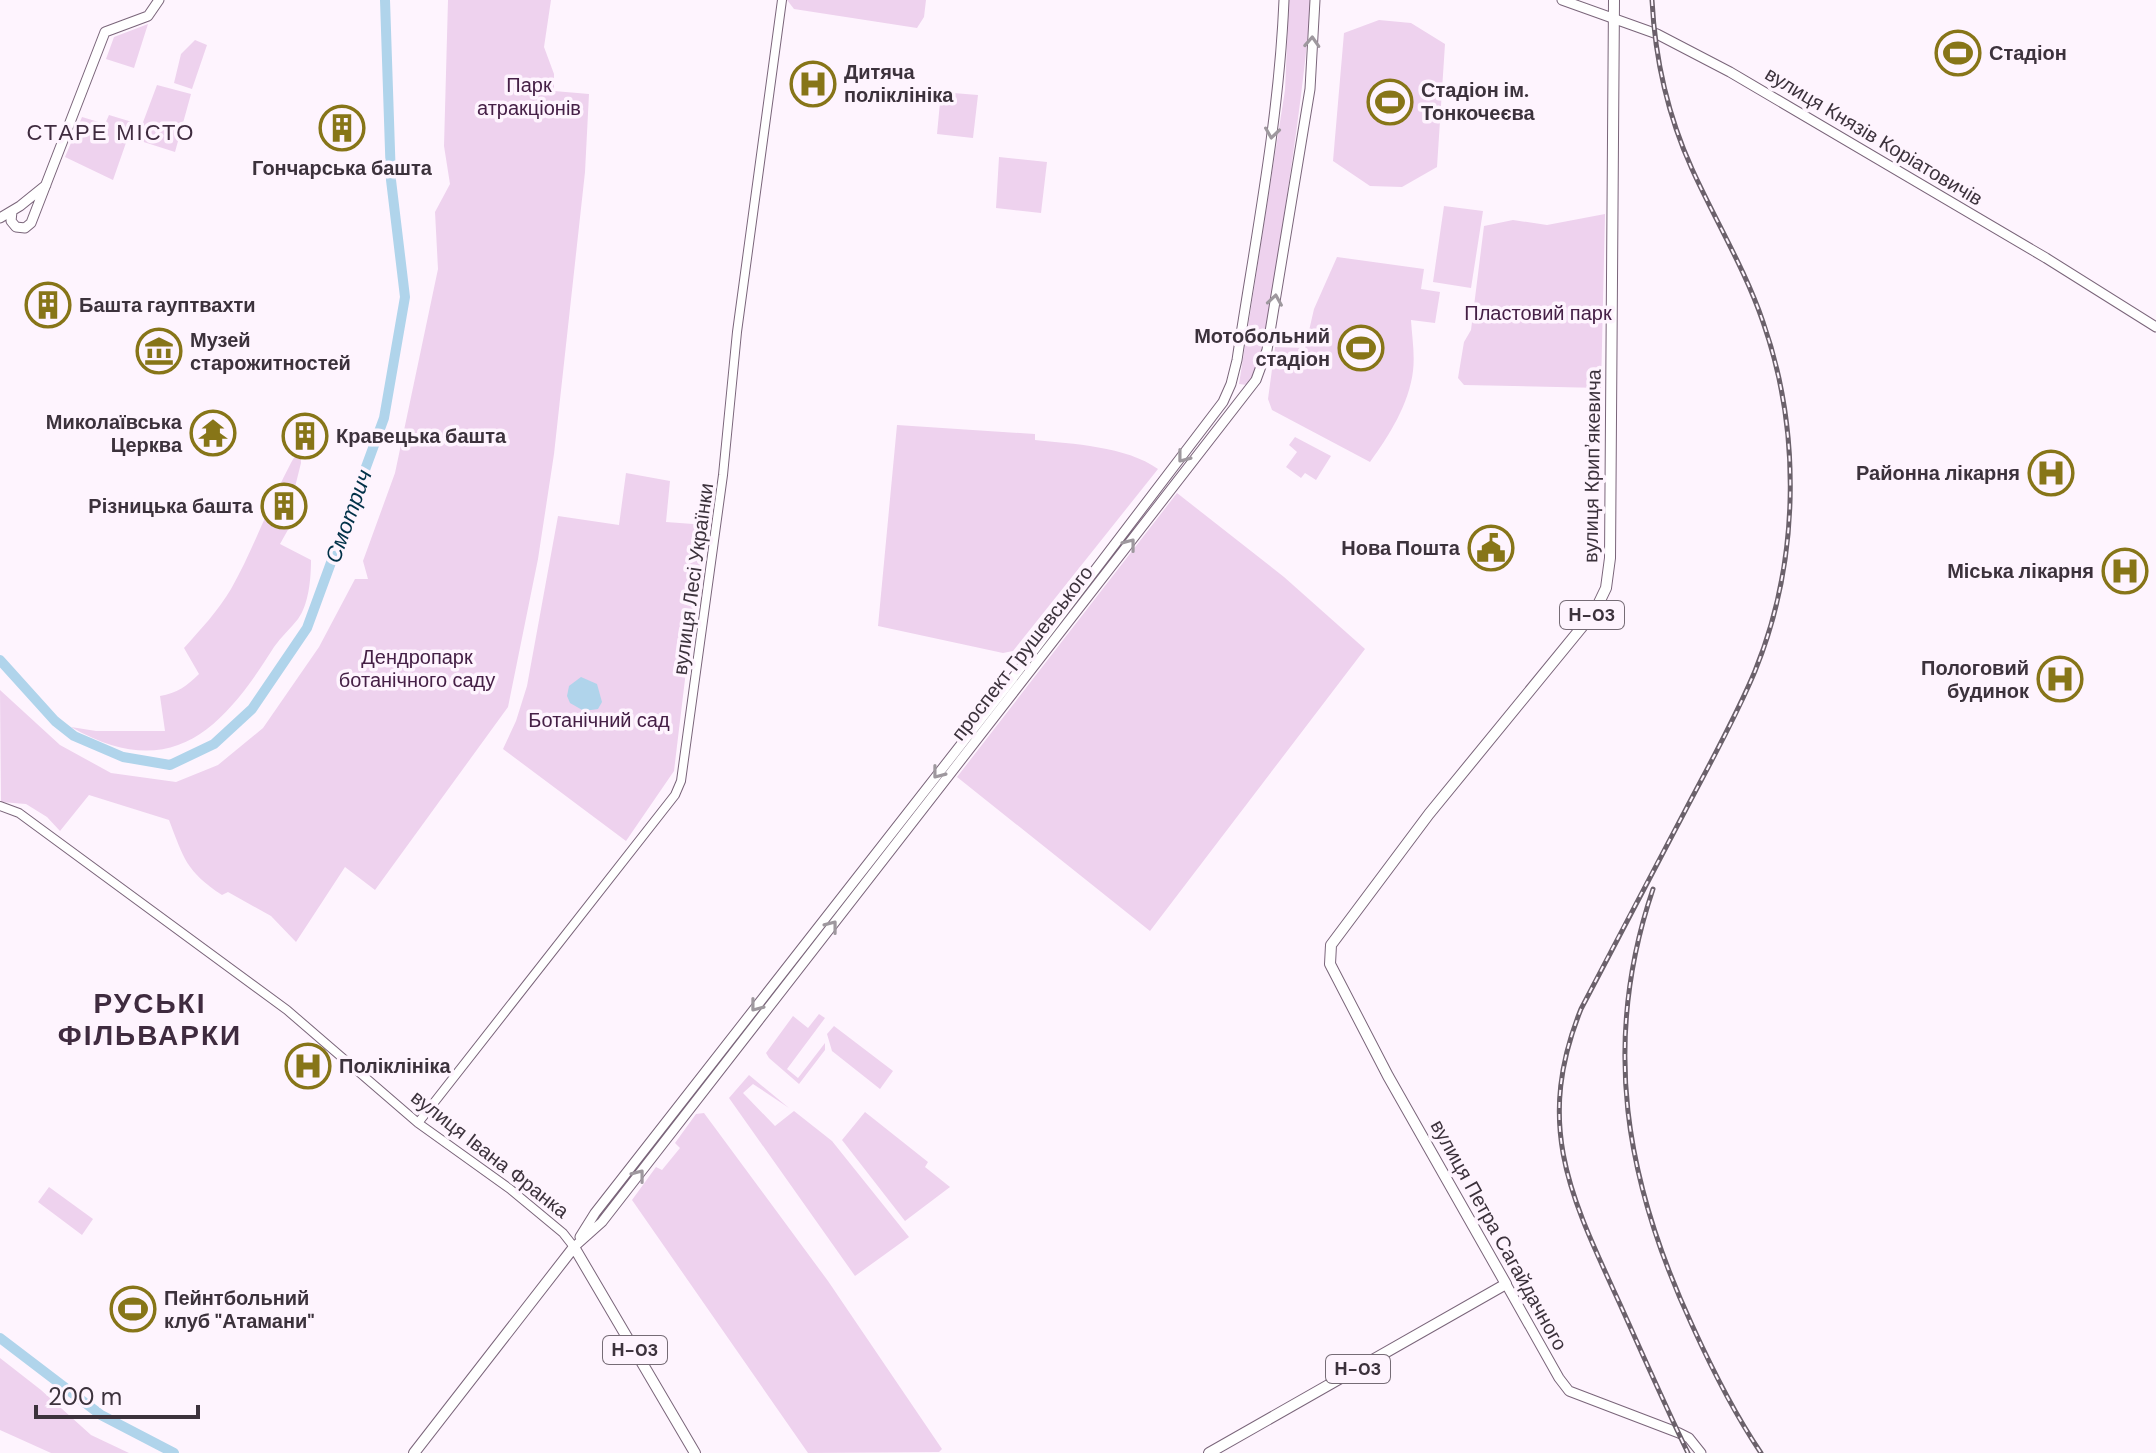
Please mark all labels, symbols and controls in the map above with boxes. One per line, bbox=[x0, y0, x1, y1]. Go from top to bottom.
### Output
sports icon: Стадіон bbox=[1934, 29, 1982, 77]
one-way arrow bbox=[1304, 35, 1321, 48]
place label: Стадіон bbox=[1989, 40, 2067, 66]
place label: Дитяча поліклініка bbox=[844, 59, 954, 108]
hospital icon: Дитяча поліклініка bbox=[789, 60, 837, 108]
street label: вулиця Князів Коріатовичів bbox=[1760, 61, 1988, 211]
park label: Парк атракціонів bbox=[477, 72, 581, 121]
place label: Стадіон ім. Тонкочеєва bbox=[1421, 77, 1536, 126]
sports icon: Стадіон ім. Тонкочеєва bbox=[1366, 78, 1414, 126]
building icon: Гончарська башта bbox=[318, 104, 366, 152]
district label: СТАРЕ МІСТО bbox=[27, 118, 195, 147]
one-way arrow bbox=[1264, 126, 1281, 140]
place label: Гончарська башта bbox=[252, 155, 433, 181]
building icon: Башта гауптвахти bbox=[24, 281, 72, 329]
place label: Башта гауптвахти bbox=[79, 292, 256, 318]
one-way arrow bbox=[1266, 293, 1283, 306]
park label: Пластовий парк bbox=[1464, 300, 1612, 326]
place label: Мотобольний стадіон bbox=[1194, 323, 1330, 372]
sports icon: Мотобольний стадіон bbox=[1337, 324, 1385, 372]
museum icon: Музей старожитностей bbox=[135, 327, 183, 375]
place label: Музей старожитностей bbox=[190, 327, 351, 376]
street label: вулиця Крипʼякевича bbox=[1577, 368, 1607, 563]
place label: Миколаївська Церква bbox=[46, 409, 183, 458]
temple icon: Миколаївська Церква bbox=[189, 409, 237, 457]
building icon: Кравецька башта bbox=[281, 412, 329, 460]
place label: Кравецька башта bbox=[336, 423, 507, 449]
one-way arrow bbox=[1178, 448, 1192, 463]
hospital icon: Районна лікарня bbox=[2027, 449, 2075, 497]
place label: Районна лікарня bbox=[1856, 460, 2020, 486]
water label: Смотрич bbox=[318, 466, 379, 567]
street label: вулиця Лесі Українки bbox=[667, 481, 719, 677]
building icon: Різницька башта bbox=[260, 482, 308, 530]
place label: Різницька башта bbox=[88, 493, 254, 519]
public building icon: Нова Пошта bbox=[1467, 524, 1515, 572]
place label: Нова Пошта bbox=[1341, 535, 1461, 561]
one-way arrow bbox=[1120, 538, 1134, 553]
hospital icon: Міська лікарня bbox=[2101, 547, 2149, 595]
place label: Міська лікарня bbox=[1947, 558, 2094, 584]
street label: проспект Грушевського bbox=[946, 560, 1098, 746]
road number: Н-03 bbox=[1560, 601, 1624, 629]
park label: Дендропарк ботанічного саду bbox=[339, 644, 495, 693]
place label: Пологовий будинок bbox=[1921, 655, 2030, 704]
hospital icon: Пологовий будинок bbox=[2036, 655, 2084, 703]
park label: Ботанічний сад bbox=[528, 707, 670, 733]
one-way arrow bbox=[933, 764, 947, 779]
one-way arrow bbox=[823, 920, 837, 935]
district label: РУСЬКІ ФІЛЬВАРКИ bbox=[58, 985, 242, 1054]
one-way arrow bbox=[752, 997, 766, 1012]
hospital icon: Поліклініка bbox=[284, 1042, 332, 1090]
place label: Поліклініка bbox=[339, 1053, 452, 1079]
street label: вулиця Івана Франка bbox=[406, 1084, 575, 1224]
street label: вулиця Петра Сагайдачного bbox=[1425, 1115, 1573, 1355]
one-way arrow bbox=[629, 1169, 643, 1184]
sports icon: Пейнтбольний клуб "Атамани" bbox=[109, 1285, 157, 1333]
place label: Пейнтбольний клуб "Атамани" bbox=[164, 1285, 315, 1334]
road number: Н-03 bbox=[603, 1336, 667, 1364]
road number: Н-03 bbox=[1326, 1355, 1390, 1383]
scale bar bbox=[36, 1369, 198, 1419]
text: 200 m bbox=[48, 1381, 122, 1412]

